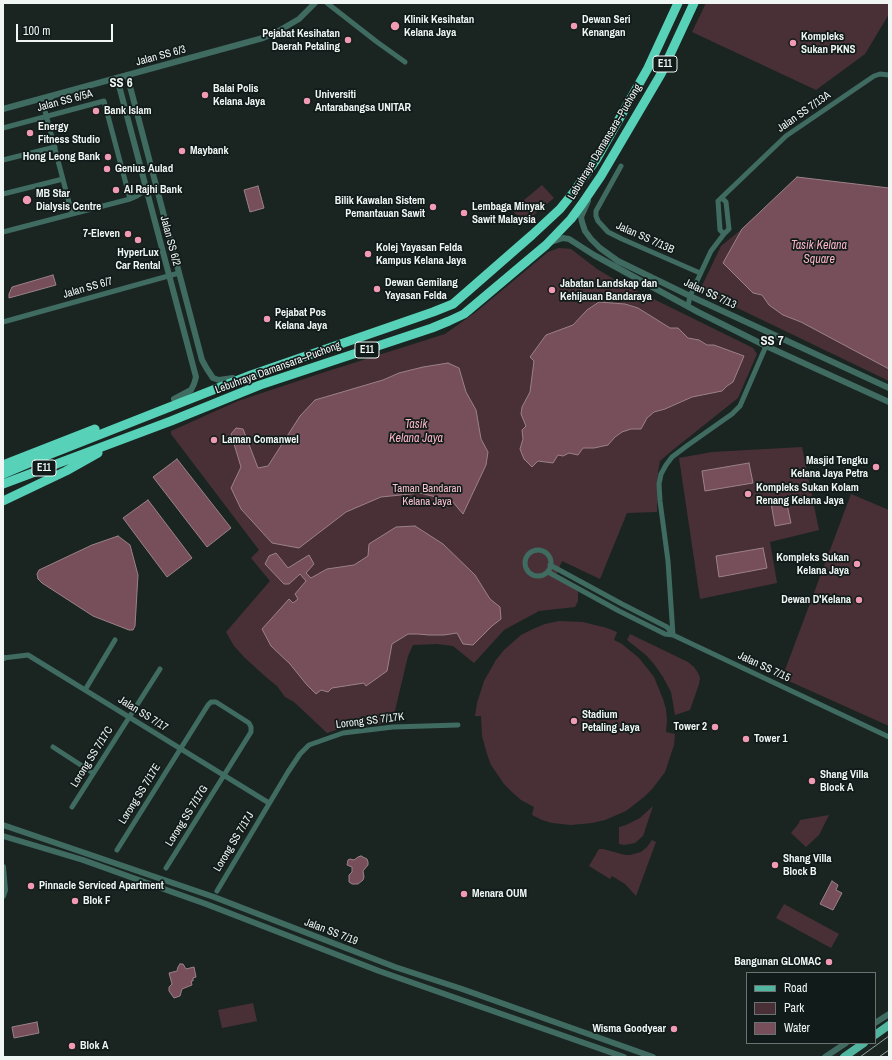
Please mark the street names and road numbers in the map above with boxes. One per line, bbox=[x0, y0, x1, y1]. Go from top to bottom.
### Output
street label: Jalan SS 6/3 bbox=[135, 43, 187, 69]
road number: E11 bbox=[653, 56, 677, 72]
street label: Lebuhraya Damansara–Puchong bbox=[565, 82, 645, 202]
street label: Jalan SS 6/5A bbox=[36, 87, 94, 115]
street label: Jalan SS 7/13A bbox=[775, 89, 833, 135]
street label: Jalan SS 6/2 bbox=[157, 215, 183, 267]
street label: Jalan SS 7/13B bbox=[614, 219, 676, 257]
street label: Jalan SS 6/7 bbox=[62, 275, 114, 301]
street label: Jalan SS 7/13 bbox=[682, 276, 738, 312]
street label: Lebuhraya Damansara–Puchong bbox=[214, 339, 342, 397]
road number: E11 bbox=[355, 342, 379, 358]
road number: E11 bbox=[32, 460, 56, 476]
street label: Jalan SS 7/15 bbox=[736, 649, 792, 685]
street label: Jalan SS 7/17 bbox=[116, 694, 170, 734]
street label: Lorong SS 7/17K bbox=[335, 710, 405, 732]
street label: Lorong SS 7/17C bbox=[68, 724, 116, 790]
street label: Lorong SS 7/17E bbox=[116, 761, 164, 827]
street label: Lorong SS 7/17G bbox=[163, 783, 211, 849]
street label: Lorong SS 7/17J bbox=[211, 810, 257, 874]
street label: Jalan SS 7/19 bbox=[302, 916, 360, 948]

